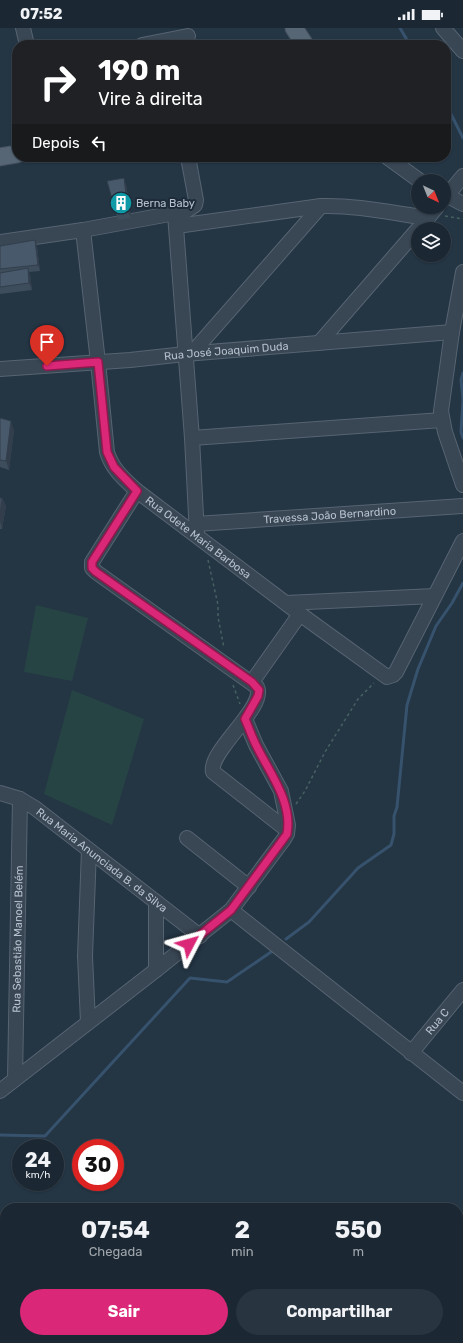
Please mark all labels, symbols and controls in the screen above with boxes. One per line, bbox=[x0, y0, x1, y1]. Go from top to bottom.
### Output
text: 07:52 bbox=[20, 5, 63, 23]
text: 190 m bbox=[98, 54, 181, 87]
icon: right bbox=[32, 56, 84, 108]
text: Vire à direita bbox=[98, 88, 203, 110]
icon: left bbox=[88, 132, 110, 154]
text: Depois bbox=[32, 134, 80, 152]
north arrow bbox=[411, 174, 451, 214]
map controls bbox=[411, 174, 451, 262]
building icon: Berna Baby bbox=[108, 190, 134, 216]
place label: Berna Baby bbox=[136, 197, 195, 210]
button: layers bbox=[411, 222, 451, 262]
pin bbox=[30, 325, 64, 366]
icon: arrive bbox=[36, 331, 58, 353]
street label: Rua José Joaquim Duda bbox=[163, 339, 289, 363]
street label: Rua Odete Maria Barbosa bbox=[143, 493, 254, 581]
street label: Travessa João Bernardino bbox=[263, 504, 396, 526]
street label: Rua Maria Anunciada B. da Silva bbox=[34, 805, 170, 915]
street label: Rua Sebastião Manoel Belém bbox=[10, 865, 25, 1013]
position arrow bbox=[168, 923, 210, 965]
street label: Rua C bbox=[423, 1006, 452, 1037]
speed limit sign: 30 bbox=[72, 1139, 124, 1191]
text: 24 bbox=[25, 1148, 51, 1172]
text: km/h bbox=[26, 1169, 50, 1181]
text: 07:54 bbox=[81, 1216, 150, 1244]
text: 2 bbox=[235, 1216, 250, 1244]
text: 550 bbox=[335, 1216, 382, 1244]
text: Chegada bbox=[89, 1244, 142, 1259]
text: min bbox=[231, 1244, 254, 1259]
text: m bbox=[353, 1244, 364, 1259]
button: Sair bbox=[20, 1289, 228, 1335]
button: Compartilhar bbox=[236, 1289, 443, 1335]

